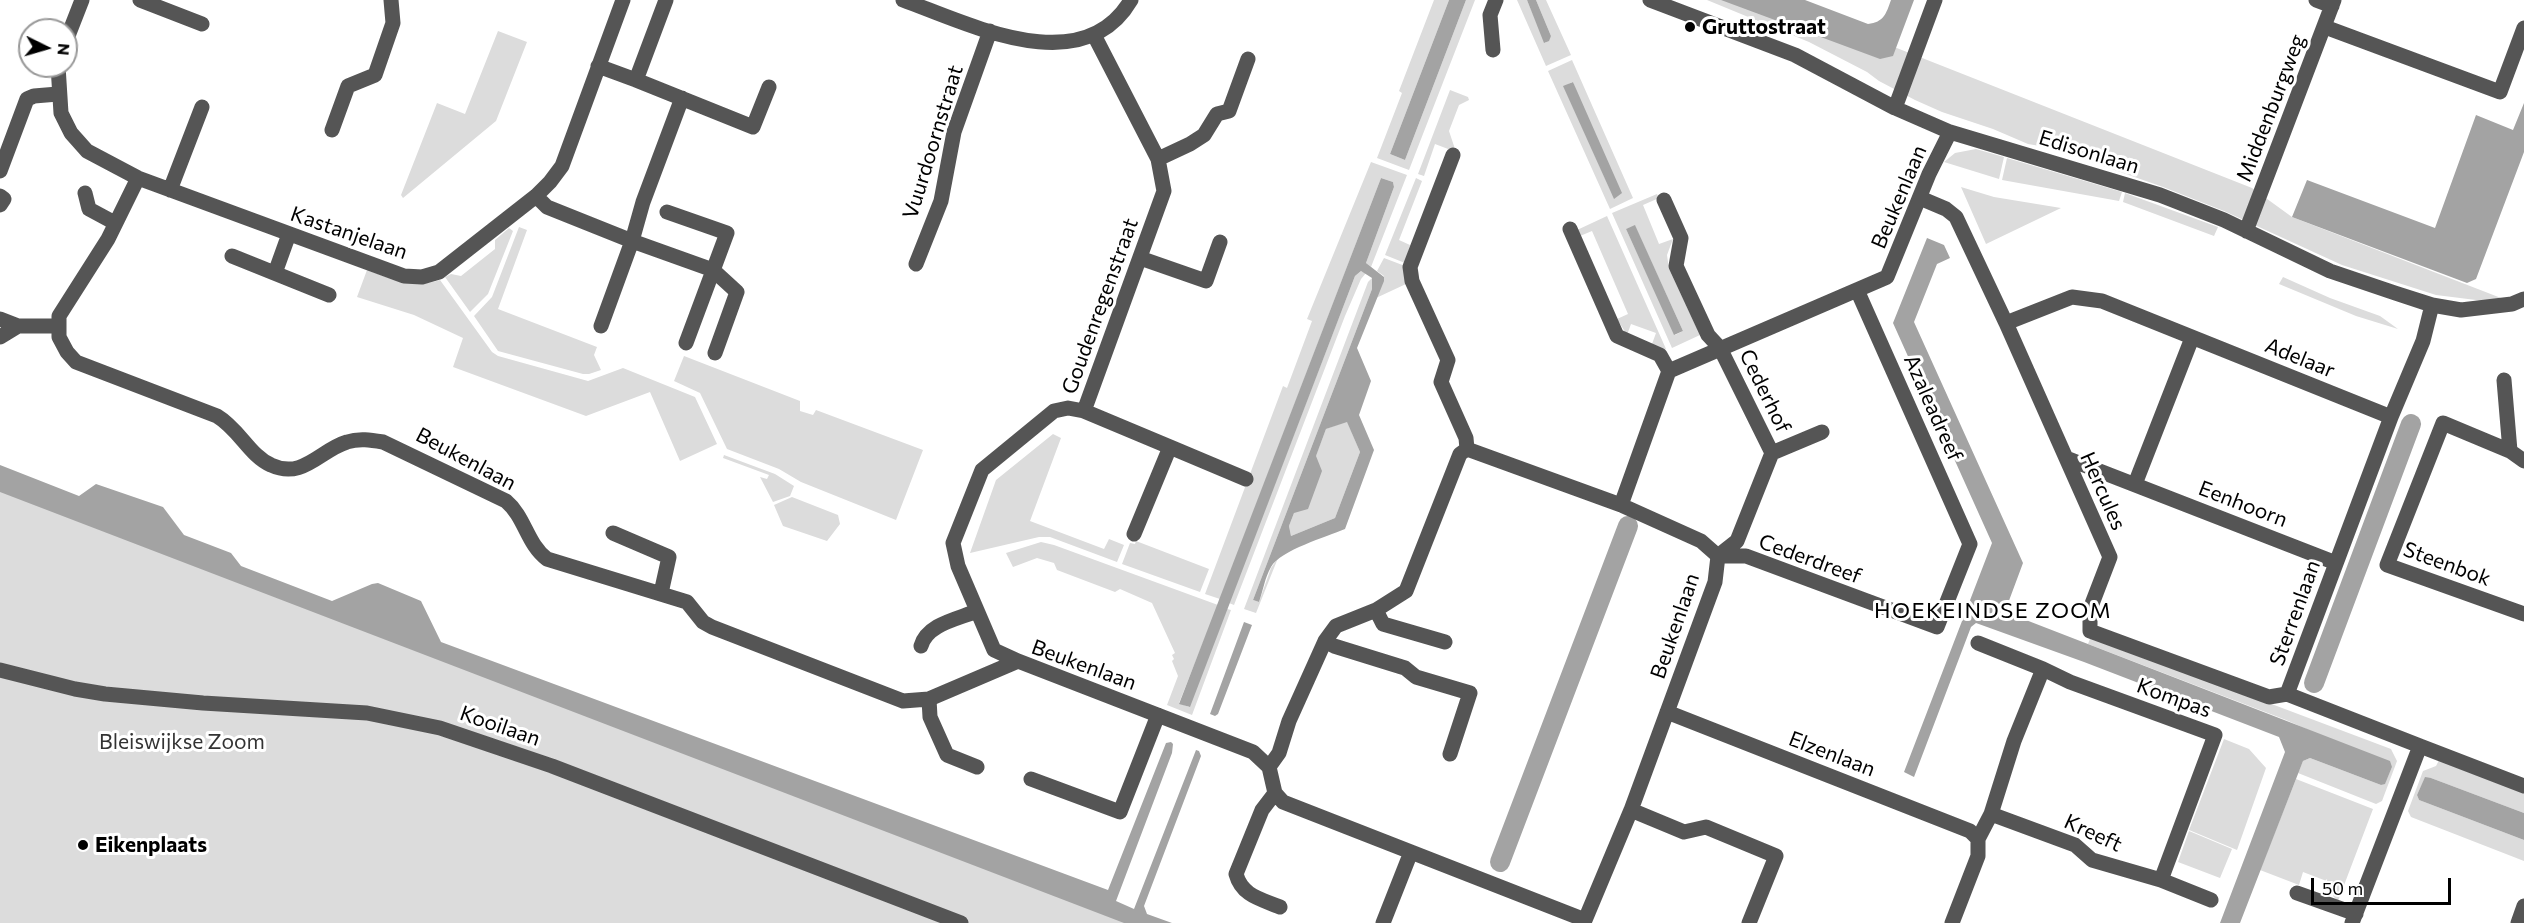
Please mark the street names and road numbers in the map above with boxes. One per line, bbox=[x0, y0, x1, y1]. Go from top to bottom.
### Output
street label: Middenburgweg bbox=[2231, 31, 2311, 185]
street label: Vuurdoornstraat bbox=[898, 62, 968, 222]
street label: Edisonlaan bbox=[2036, 125, 2142, 179]
street label: Beukenlaan bbox=[1866, 142, 1932, 252]
street label: Kastanjelaan bbox=[287, 201, 411, 265]
street label: Goudenregenstraat bbox=[1056, 215, 1144, 397]
street label: Adelaar bbox=[2261, 333, 2339, 383]
street label: Cederhof bbox=[1734, 345, 1796, 437]
street label: Azaleadreef bbox=[1898, 351, 1968, 465]
street label: Beukenlaan bbox=[412, 422, 520, 496]
street label: Hercules bbox=[2075, 448, 2131, 534]
street label: Eenhoorn bbox=[2195, 476, 2291, 532]
street label: Cederdreef bbox=[1755, 529, 1865, 589]
street label: Steenbok bbox=[2400, 537, 2494, 591]
street label: Sterrenlaan bbox=[2264, 557, 2326, 669]
street label: Beukenlaan bbox=[1645, 570, 1705, 682]
street label: Beukenlaan bbox=[1028, 634, 1140, 696]
street label: Kompas bbox=[2133, 673, 2215, 723]
street label: Kooilaan bbox=[457, 701, 543, 751]
street label: Elzenlaan bbox=[1785, 726, 1879, 782]
street label: Kreeft bbox=[2060, 809, 2126, 857]

